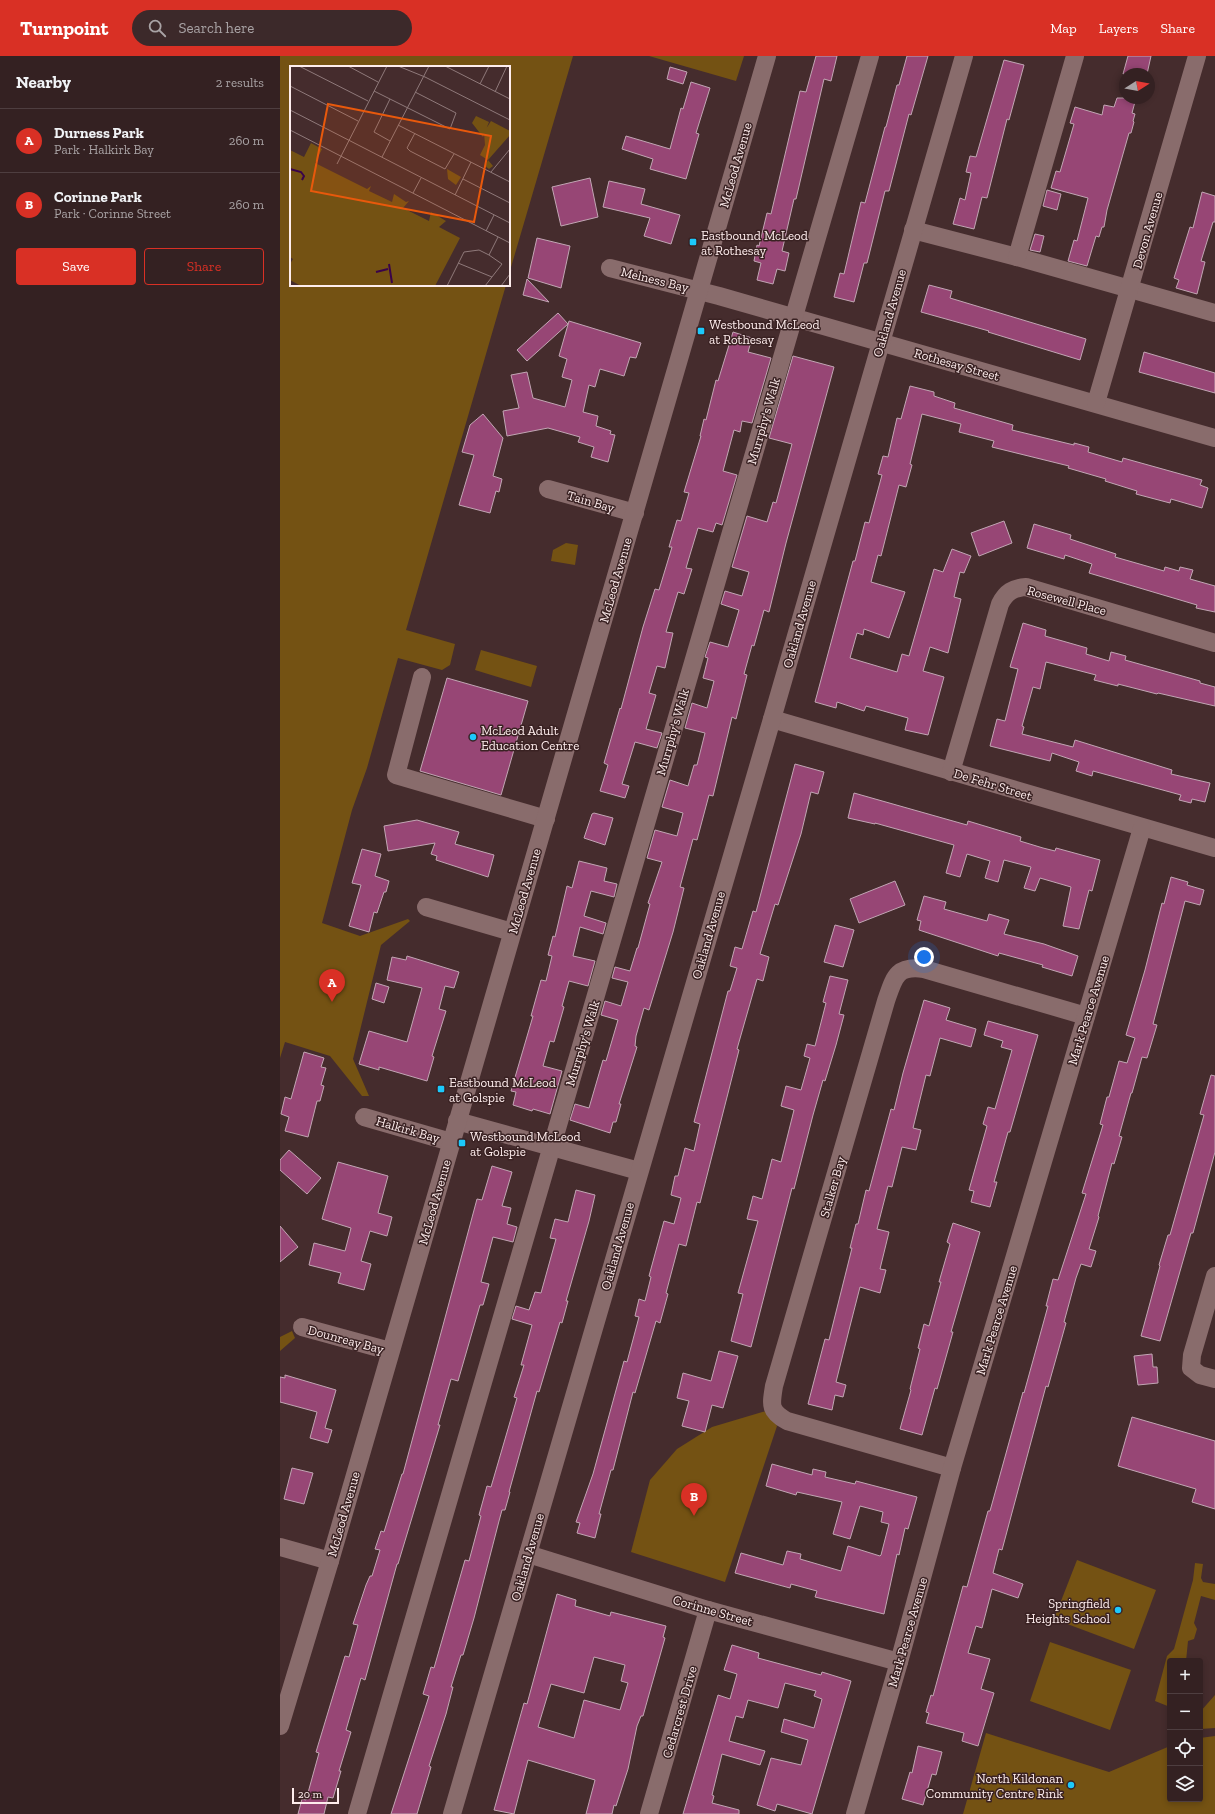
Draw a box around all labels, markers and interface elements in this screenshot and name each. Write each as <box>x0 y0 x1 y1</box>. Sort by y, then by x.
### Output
search box <box>132 10 412 46</box>
text: Turnpoint <box>20 17 108 40</box>
icon: search <box>146 17 168 39</box>
text: Search here <box>178 19 254 37</box>
text: Map <box>1050 20 1077 37</box>
text: Layers <box>1099 20 1138 37</box>
text: Share <box>1160 20 1195 37</box>
inset map <box>290 66 510 286</box>
north arrow <box>1119 68 1155 104</box>
text: Nearby <box>16 72 71 92</box>
text: 2 results <box>216 75 264 90</box>
street label: McLeod Avenue <box>716 121 755 209</box>
text: Durness Park <box>54 124 144 142</box>
text: A <box>25 133 33 148</box>
text: 260 m <box>229 133 264 148</box>
text: Park · Halkirk Bay <box>54 142 154 157</box>
text: Corinne Park <box>54 188 142 206</box>
street label: Devon Avenue <box>1129 190 1166 270</box>
text: B <box>25 197 33 212</box>
text: 260 m <box>229 197 264 212</box>
text: Park · Corinne Street <box>54 206 171 221</box>
place label: Eastbound McLeod at Rothesay <box>701 228 808 258</box>
marker: Eastbound McLeod at Rothesay <box>688 237 698 247</box>
button: Save <box>16 248 136 285</box>
button: Share <box>144 248 264 285</box>
street label: Melness Bay <box>620 264 691 295</box>
street label: Oakland Avenue <box>870 268 909 359</box>
place label: Westbound McLeod at Rothesay <box>709 317 820 347</box>
marker: Westbound McLeod at Rothesay <box>696 326 706 336</box>
street label: Rothesay Street <box>913 345 1001 384</box>
street label: Murrphy's Walk <box>744 376 783 466</box>
street label: Tain Bay <box>565 488 617 515</box>
street label: McLeod Avenue <box>596 536 635 624</box>
street label: Oakland Avenue <box>780 579 819 670</box>
street label: Rosewell Place <box>1026 583 1108 618</box>
street label: Murrphy's Walk <box>653 687 692 777</box>
place label: McLeod Adult Education Centre <box>481 723 579 753</box>
marker: McLeod Adult Education Centre <box>468 732 478 742</box>
street label: De Fehr Street <box>952 765 1034 804</box>
street label: McLeod Avenue <box>505 847 544 935</box>
street label: Oakland Avenue <box>689 890 728 981</box>
your location <box>914 947 934 967</box>
street label: Mark Pearce Avenue <box>1065 954 1112 1067</box>
pin: A <box>319 969 345 1002</box>
street label: Murrphy's Walk <box>562 998 603 1088</box>
place label: Eastbound McLeod at Golspie <box>449 1075 556 1105</box>
marker: Eastbound McLeod at Golspie <box>436 1084 446 1094</box>
street label: Halkirk Bay <box>374 1113 442 1146</box>
place label: Westbound McLeod at Golspie <box>470 1129 581 1159</box>
marker: Westbound McLeod at Golspie <box>457 1138 467 1148</box>
street label: Stalker Bay <box>817 1155 848 1219</box>
street label: McLeod Avenue <box>415 1158 454 1246</box>
street label: Oakland Avenue <box>598 1201 637 1292</box>
street label: Mark Pearce Avenue <box>973 1264 1020 1377</box>
street label: Dounreay Bay <box>306 1322 386 1357</box>
street label: McLeod Avenue <box>324 1470 363 1558</box>
pin: B <box>681 1483 707 1516</box>
street label: Oakland Avenue <box>508 1512 547 1603</box>
street label: Mark Pearce Avenue <box>885 1575 930 1689</box>
street label: Corinne Street <box>671 1592 755 1629</box>
place label: Springfield Heights School <box>1026 1596 1111 1626</box>
marker: Springfield Heights School <box>1113 1605 1123 1615</box>
map controls <box>1167 1658 1203 1802</box>
button: + <box>1167 1658 1203 1694</box>
street label: Cedarcrest Drive <box>659 1664 700 1760</box>
button: − <box>1167 1694 1203 1730</box>
button: locate <box>1167 1730 1203 1766</box>
button: layers <box>1167 1766 1203 1802</box>
place label: North Kildonan Community Centre Rink <box>926 1771 1064 1801</box>
marker: North Kildonan Community Centre Rink <box>1066 1780 1076 1790</box>
scale bar <box>292 1786 339 1805</box>
text: 20 m <box>298 1788 322 1801</box>

